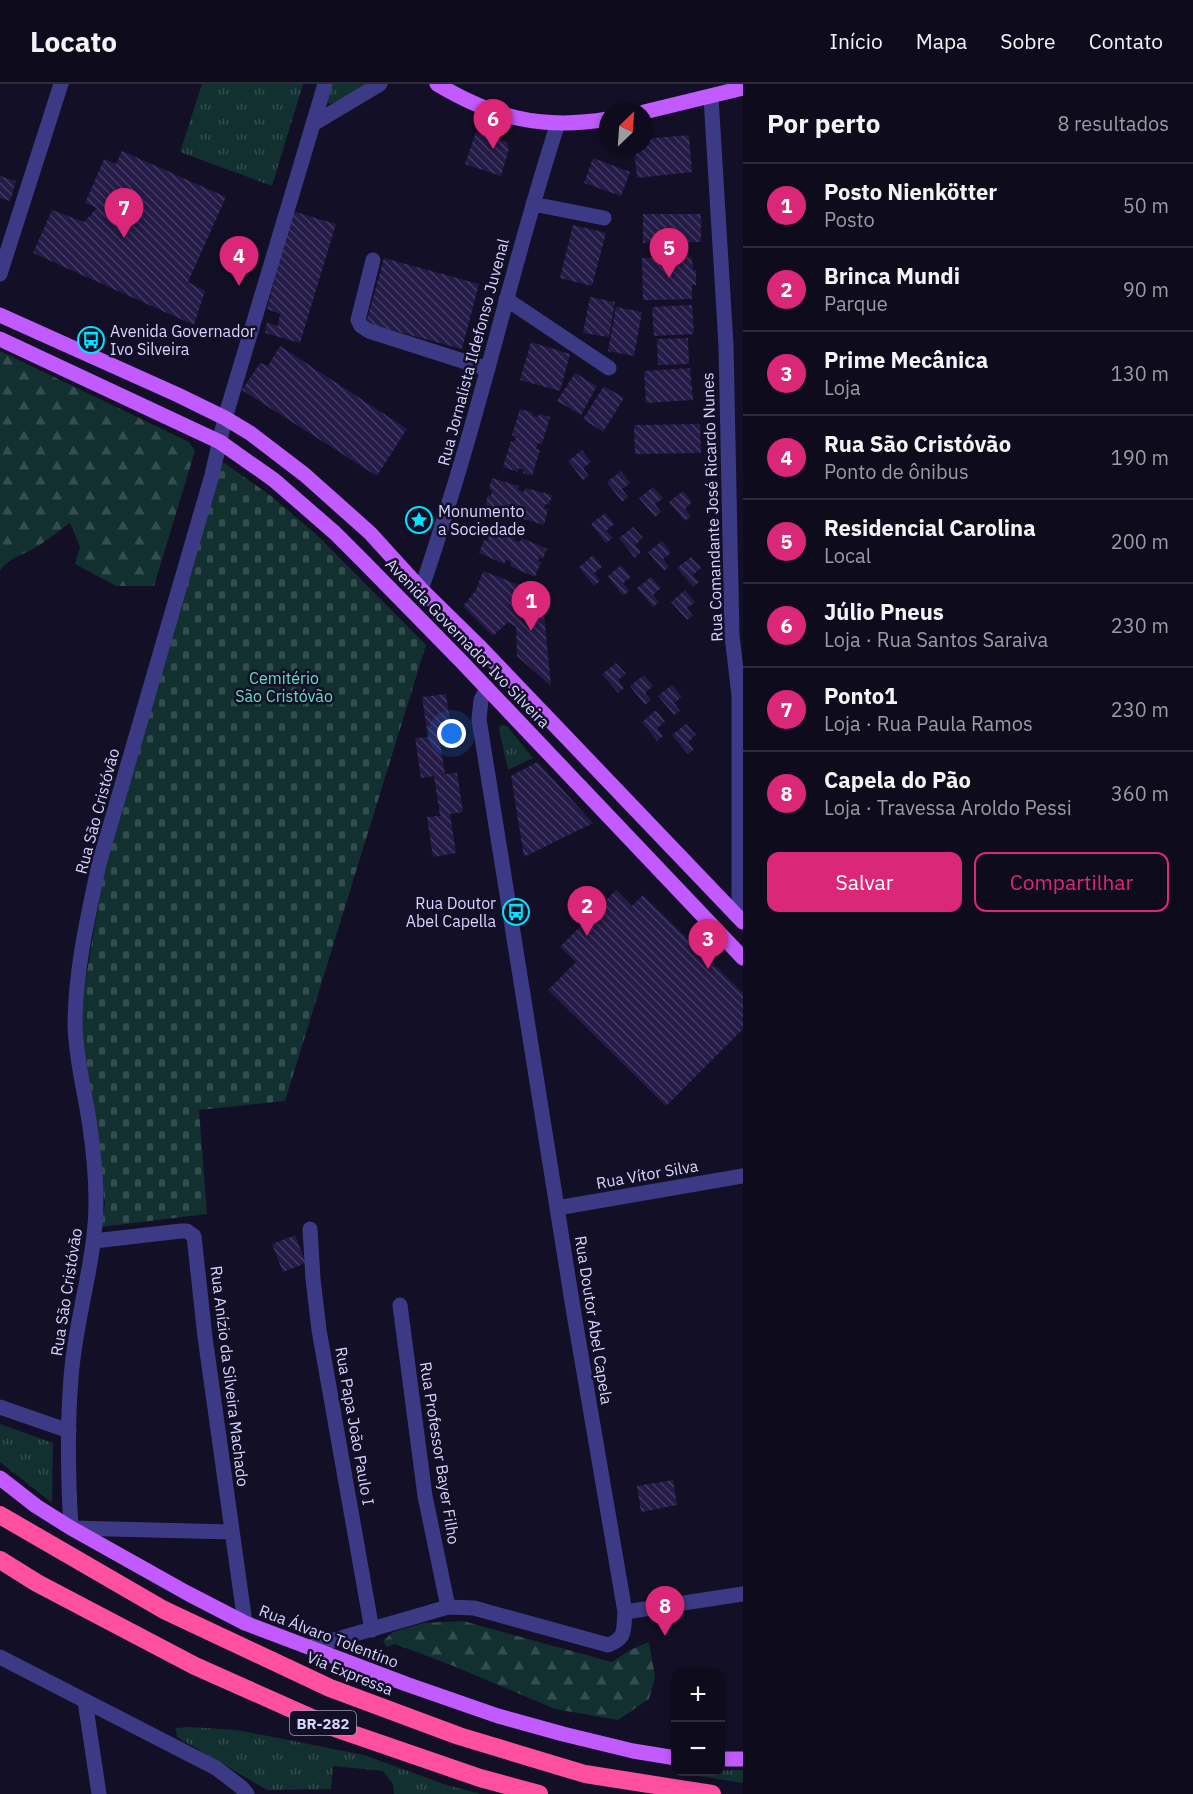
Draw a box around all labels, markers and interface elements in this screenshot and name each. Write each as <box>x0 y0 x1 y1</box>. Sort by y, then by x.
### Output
text: Locato <box>30 23 117 60</box>
text: Início <box>830 27 883 55</box>
text: Mapa <box>916 27 967 55</box>
text: Sobre <box>1000 27 1056 55</box>
text: Contato <box>1089 27 1163 55</box>
pin: 6 <box>474 100 512 149</box>
north arrow <box>599 102 653 156</box>
text: Por perto <box>767 106 880 140</box>
text: 8 resultados <box>1057 110 1169 137</box>
text: Posto Nienkötter <box>824 177 997 206</box>
pin: 7 <box>104 188 144 238</box>
text: 1 <box>781 192 793 219</box>
text: 50 m <box>1123 192 1169 219</box>
text: Posto <box>824 206 875 233</box>
pin: 5 <box>650 228 688 278</box>
pin: 4 <box>220 236 258 286</box>
street label: Rua Jornalista Ildefonso Juvenal <box>433 236 513 468</box>
text: Brinca Mundi <box>824 261 960 290</box>
text: 2 <box>781 276 793 303</box>
text: 90 m <box>1123 276 1169 303</box>
text: Parque <box>824 290 888 317</box>
place label: Avenida Governador Ivo Silveira <box>110 321 255 359</box>
bus stop icon: Avenida Governador Ivo Silveira <box>76 325 106 355</box>
text: Prime Mecânica <box>824 345 988 374</box>
text: 3 <box>781 360 793 387</box>
text: 130 m <box>1111 360 1169 387</box>
street label: Rua Comandante José Ricardo Nunes <box>697 372 727 642</box>
text: Loja <box>824 374 861 401</box>
text: Rua São Cristóvão <box>824 429 1011 458</box>
text: 4 <box>781 444 793 471</box>
text: 190 m <box>1111 444 1169 471</box>
text: Ponto de ônibus <box>824 458 969 485</box>
place label: Monumento a Sociedade <box>438 501 526 539</box>
place icon: Monumento a Sociedade <box>404 505 434 535</box>
text: Residencial Carolina <box>824 513 1036 542</box>
text: 5 <box>781 528 793 555</box>
text: 200 m <box>1111 528 1169 555</box>
text: Local <box>824 542 871 569</box>
street label: Avenida Governador Ivo Silveira <box>382 554 555 732</box>
pin: 1 <box>512 582 550 631</box>
text: Júlio Pneus <box>824 597 944 626</box>
text: 6 <box>781 612 793 639</box>
text: 230 m <box>1111 612 1169 639</box>
text: Loja · Rua Santos Saraiva <box>824 626 1048 653</box>
park label: Cemitério São Cristóvão <box>235 668 333 706</box>
text: Ponto1 <box>824 681 897 710</box>
text: 7 <box>781 696 793 723</box>
text: 230 m <box>1111 696 1169 723</box>
text: Loja · Rua Paula Ramos <box>824 710 1033 737</box>
your location <box>437 719 466 748</box>
street label: Rua São Cristóvão <box>71 746 123 876</box>
text: Capela do Pão <box>824 765 971 794</box>
text: 8 <box>781 780 793 807</box>
text: 360 m <box>1111 780 1169 807</box>
text: Loja · Travessa Aroldo Pessi <box>824 794 1072 821</box>
button: Salvar <box>767 852 962 912</box>
button: Compartilhar <box>974 852 1169 912</box>
pin: 2 <box>568 886 606 936</box>
place label: Rua Doutor Abel Capella <box>406 893 496 931</box>
bus stop icon: Rua Doutor Abel Capella <box>501 897 531 927</box>
pin: 3 <box>688 920 728 969</box>
street label: Rua Vítor Silva <box>594 1155 700 1193</box>
street label: Rua São Cristóvão <box>46 1227 86 1357</box>
street label: Rua Doutor Abel Capela <box>571 1234 617 1406</box>
street label: Rua Anízio da Silveira Machado <box>207 1264 253 1488</box>
street label: Rua Papa João Paulo I <box>331 1345 379 1507</box>
street label: Rua Professor Bayer Filho <box>416 1360 464 1546</box>
pin: 8 <box>646 1586 684 1636</box>
street label: Rua Álvaro Tolentino <box>256 1599 402 1672</box>
street label: Via Expressa <box>304 1647 397 1700</box>
map controls <box>671 1668 725 1776</box>
button: + <box>671 1668 725 1722</box>
road number: BR-282 <box>290 1711 356 1735</box>
button: − <box>671 1722 725 1776</box>

